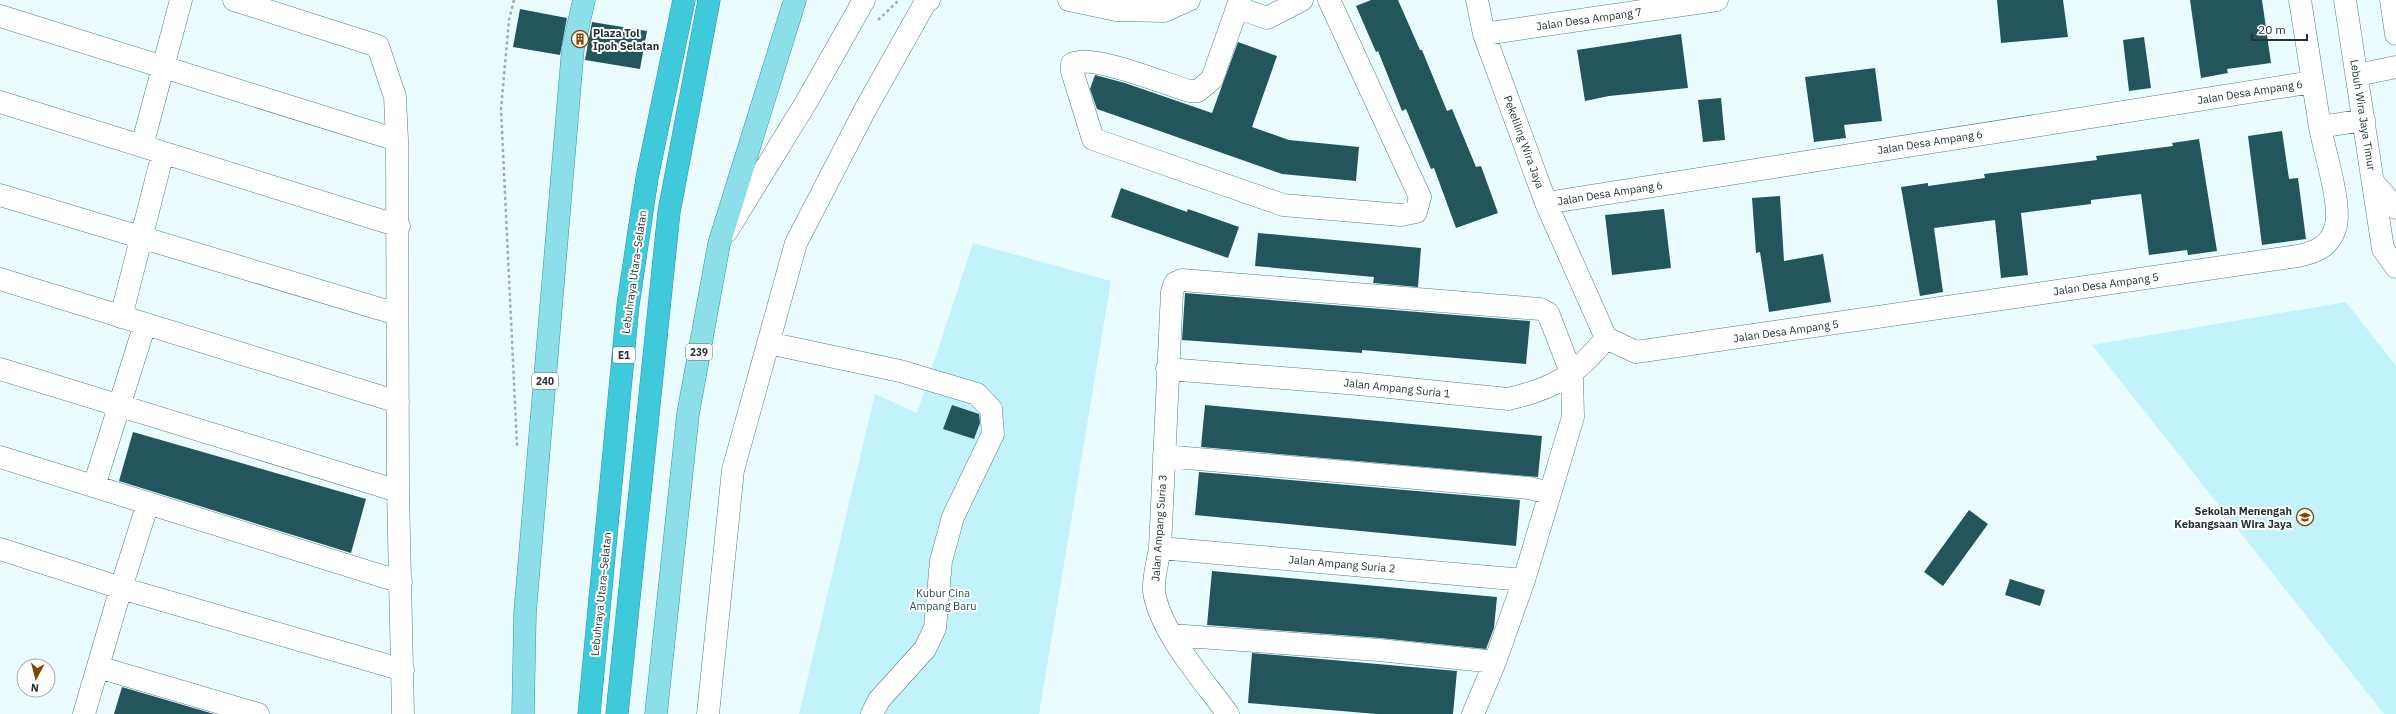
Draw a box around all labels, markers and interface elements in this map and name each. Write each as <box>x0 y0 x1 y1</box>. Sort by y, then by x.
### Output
street label: Jalan Desa Ampang 7 <box>1535 5 1643 33</box>
scale bar <box>2252 16 2307 42</box>
text: 20 m <box>2258 22 2286 37</box>
place label: Plaza Tol Ipoh Selatan <box>593 26 659 53</box>
building icon: Plaza Tol Ipoh Selatan <box>570 29 590 49</box>
street label: Lebuh Wira Jaya Timur <box>2347 59 2379 171</box>
street label: Jalan Desa Ampang 6 <box>2196 77 2304 107</box>
street label: Pekeliling Wira Jaya <box>1501 94 1547 191</box>
street label: Jalan Desa Ampang 6 <box>1876 127 1984 157</box>
street label: Jalan Desa Ampang 6 <box>1556 178 1664 208</box>
street label: Lebuhraya Utara–Selatan <box>618 209 650 335</box>
street label: Jalan Desa Ampang 5 <box>2052 270 2160 298</box>
street label: Jalan Desa Ampang 5 <box>1732 317 1840 345</box>
road number: 239 <box>686 344 712 360</box>
road number: E1 <box>613 347 635 363</box>
road number: 240 <box>532 373 558 389</box>
street label: Jalan Ampang Suria 1 <box>1343 375 1451 401</box>
street label: Jalan Ampang Suria 3 <box>1148 474 1170 582</box>
place label: Sekolah Menengah Kebangsaan Wira Jaya <box>2174 504 2292 531</box>
school or university icon: Sekolah Menengah Kebangsaan Wira Jaya <box>2295 507 2315 527</box>
street label: Lebuhraya Utara–Selatan <box>588 531 614 657</box>
street label: Jalan Ampang Suria 2 <box>1288 552 1396 576</box>
park label: Kubur Cina Ampang Baru <box>910 586 976 613</box>
north arrow <box>16 658 56 698</box>
text: N <box>30 680 40 695</box>

